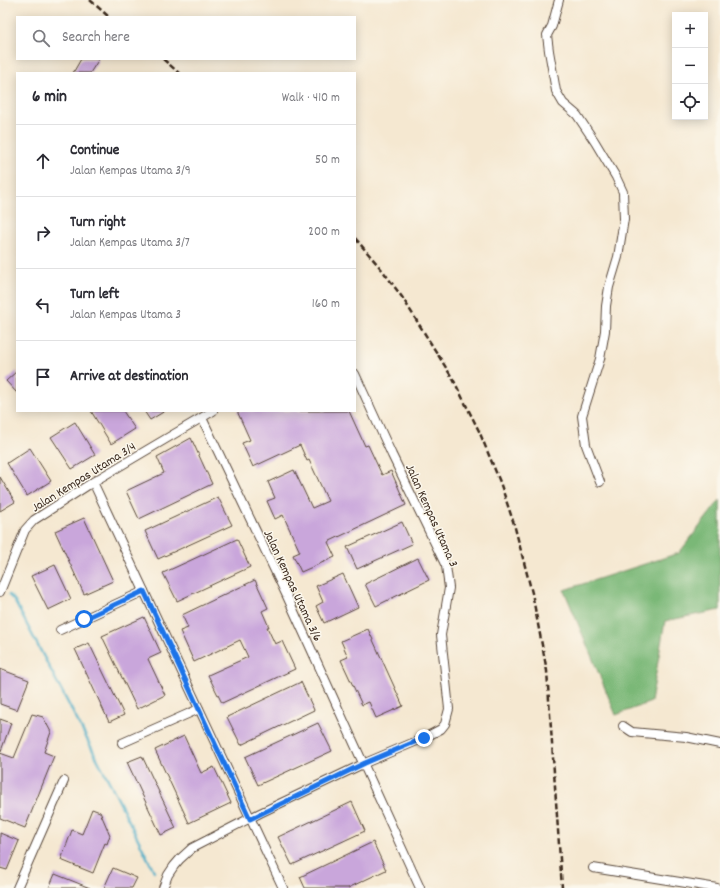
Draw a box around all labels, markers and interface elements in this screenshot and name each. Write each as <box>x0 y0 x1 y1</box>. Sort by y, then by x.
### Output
map controls <box>672 12 708 120</box>
button: + <box>672 12 708 48</box>
search box <box>16 16 356 60</box>
icon: search <box>30 27 52 49</box>
text: Search here <box>62 27 130 49</box>
button: − <box>672 48 708 84</box>
button: locate <box>672 84 708 120</box>
text: 6 min <box>32 86 67 110</box>
text: Walk · 410 m <box>282 89 340 108</box>
text: Continue <box>70 140 119 162</box>
icon: ahead <box>32 150 54 172</box>
text: 50 m <box>315 151 340 170</box>
text: Jalan Kempas Utama 3/9 <box>70 162 191 181</box>
text: Turn right <box>70 212 126 234</box>
icon: right <box>32 222 54 244</box>
text: 200 m <box>308 223 340 242</box>
text: Jalan Kempas Utama 3/7 <box>70 234 190 253</box>
text: Turn left <box>70 284 119 306</box>
icon: left <box>32 294 54 316</box>
text: 160 m <box>312 295 340 314</box>
text: Jalan Kempas Utama 3 <box>70 306 181 325</box>
icon: arrive <box>32 366 54 388</box>
text: Arrive at destination <box>70 366 188 388</box>
street label: Jalan Kempas Utama 3/4 <box>28 438 140 518</box>
street label: Jalan Kempas Utama 3 <box>399 461 462 571</box>
street label: Jalan Kempas Utama 3/6 <box>258 527 326 645</box>
route start <box>75 610 93 628</box>
route end <box>415 729 433 747</box>

